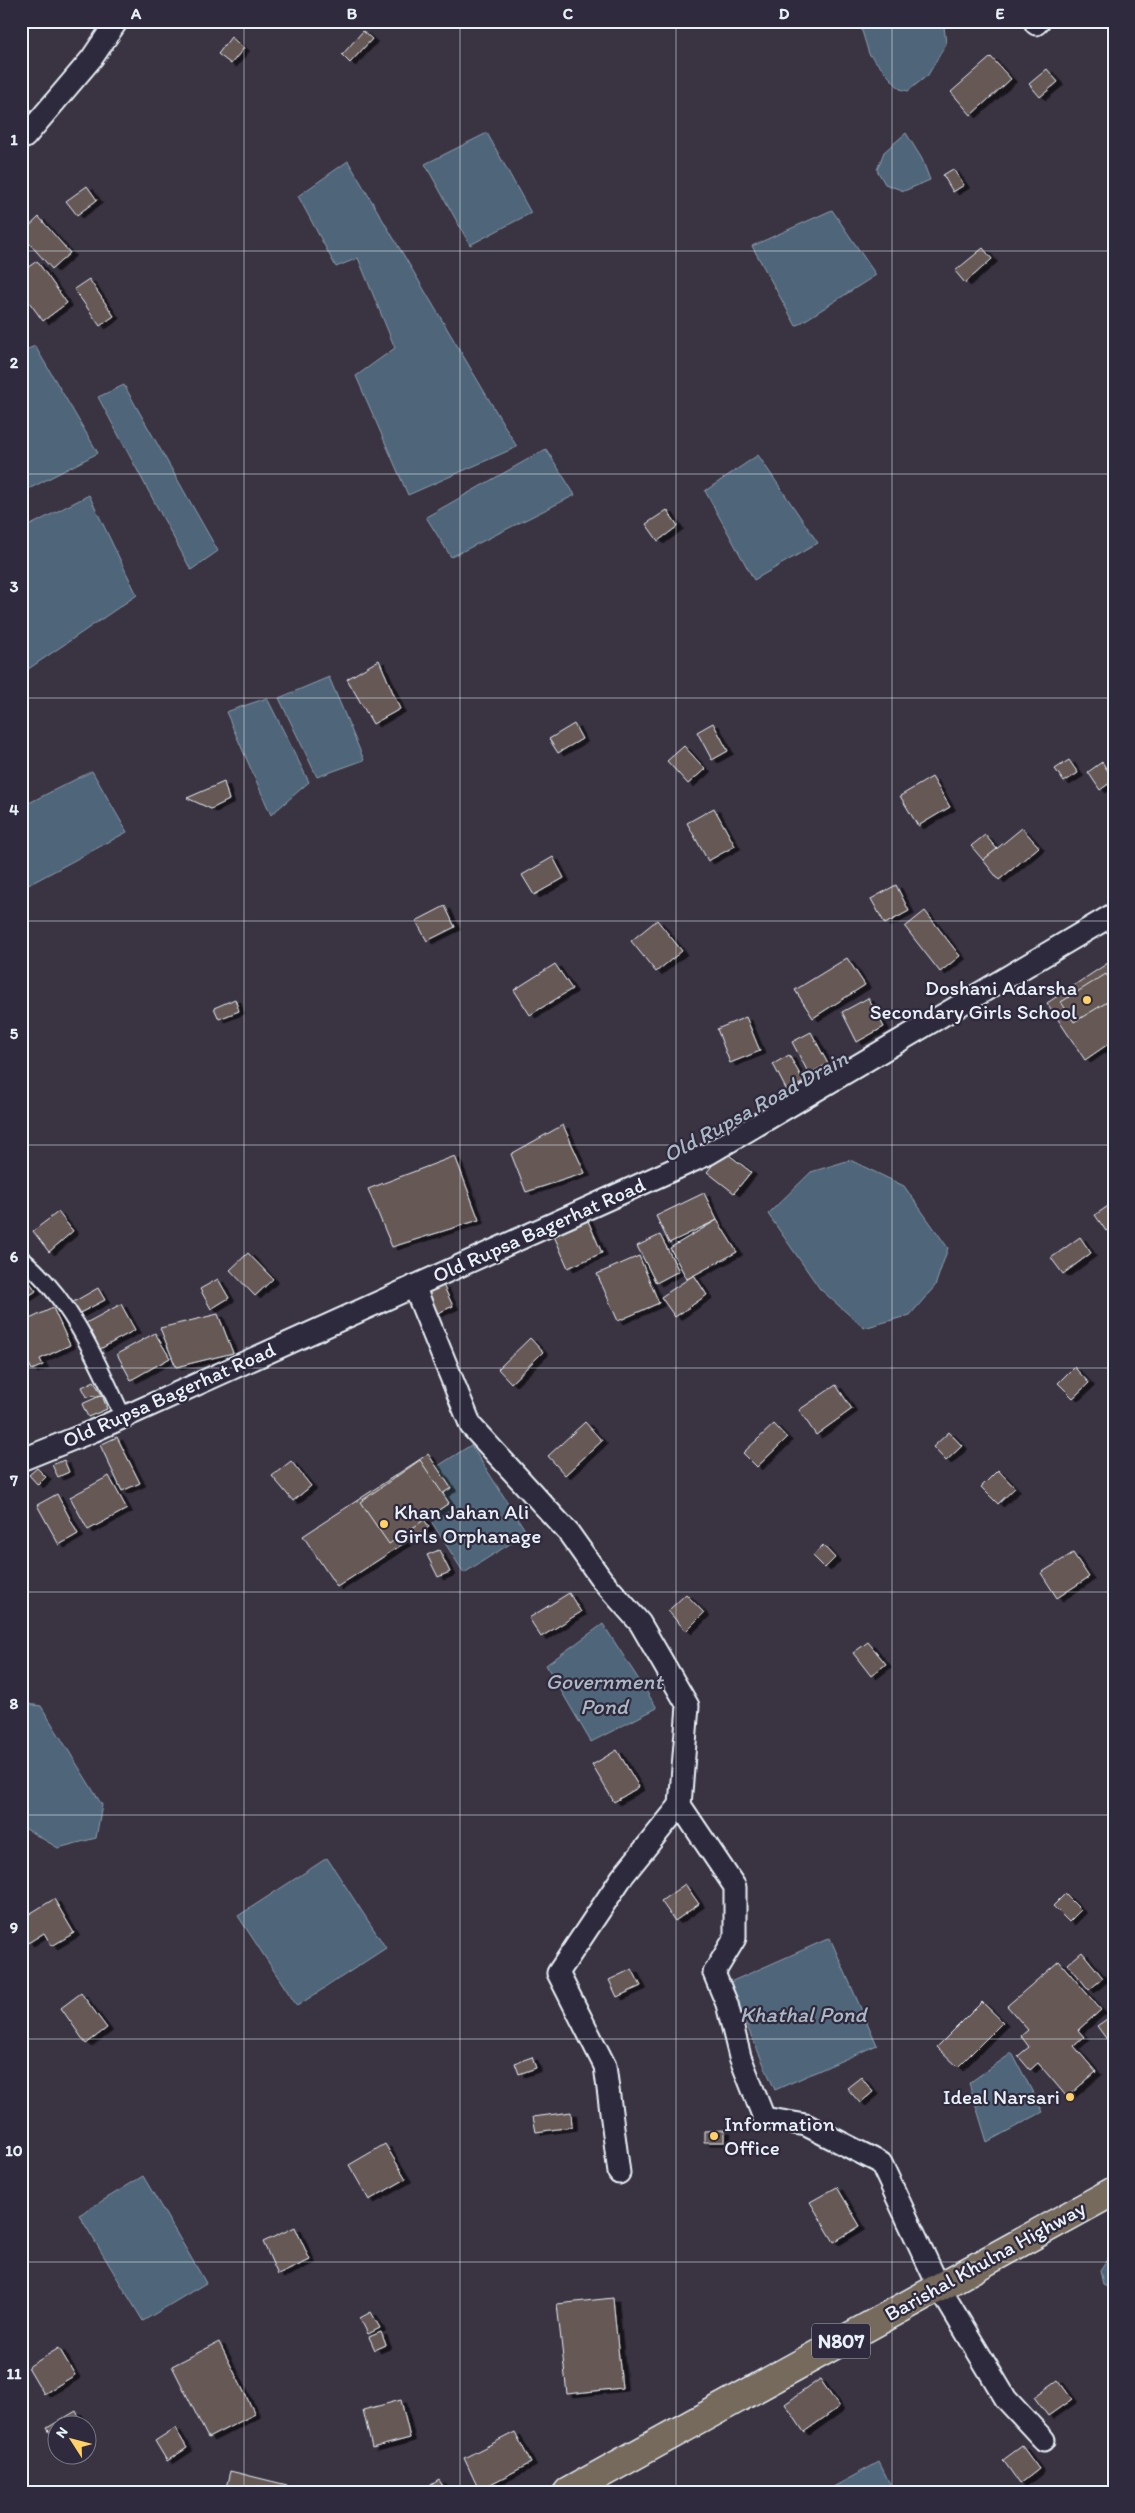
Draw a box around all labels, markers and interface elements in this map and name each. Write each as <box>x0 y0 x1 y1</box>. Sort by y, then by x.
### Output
text: A <box>130 4 142 23</box>
text: B <box>347 4 358 23</box>
text: C <box>563 4 574 23</box>
text: D <box>779 4 790 23</box>
text: E <box>996 4 1005 23</box>
text: 1 <box>10 130 18 149</box>
text: 2 <box>10 353 19 372</box>
text: 3 <box>10 577 19 596</box>
text: 4 <box>9 800 19 819</box>
place label: Doshani Adarsha Secondary Girls School <box>870 975 1077 1024</box>
marker: Doshani Adarsha Secondary Girls School <box>1081 994 1093 1006</box>
text: 5 <box>10 1024 19 1043</box>
water label: Old Rupsa Road Drain <box>658 1044 853 1168</box>
street label: Old Rupsa Bagerhat Road <box>429 1171 649 1288</box>
text: 6 <box>10 1247 19 1266</box>
street label: Old Rupsa Bagerhat Road <box>59 1336 279 1453</box>
text: 7 <box>9 1471 18 1490</box>
place label: Khan Jahan Ali Girls Orphanage <box>394 1499 541 1548</box>
marker: Khan Jahan Ali Girls Orphanage <box>378 1518 390 1530</box>
water label: Government Pond <box>546 1668 664 1720</box>
text: 8 <box>10 1694 19 1713</box>
text: 9 <box>10 1918 18 1937</box>
water label: Khathal Pond <box>740 2001 868 2028</box>
place label: Ideal Narsari <box>943 2084 1060 2109</box>
marker: Ideal Narsari <box>1064 2091 1076 2103</box>
place label: Information Office <box>724 2111 835 2160</box>
marker: Information Office <box>708 2130 720 2142</box>
text: 10 <box>5 2141 23 2160</box>
street label: Barishal Khulna Highway <box>880 2195 1090 2326</box>
road number: N807 <box>812 2324 870 2358</box>
text: 11 <box>7 2364 22 2383</box>
north arrow <box>48 2416 98 2466</box>
text: N <box>52 2424 72 2441</box>

